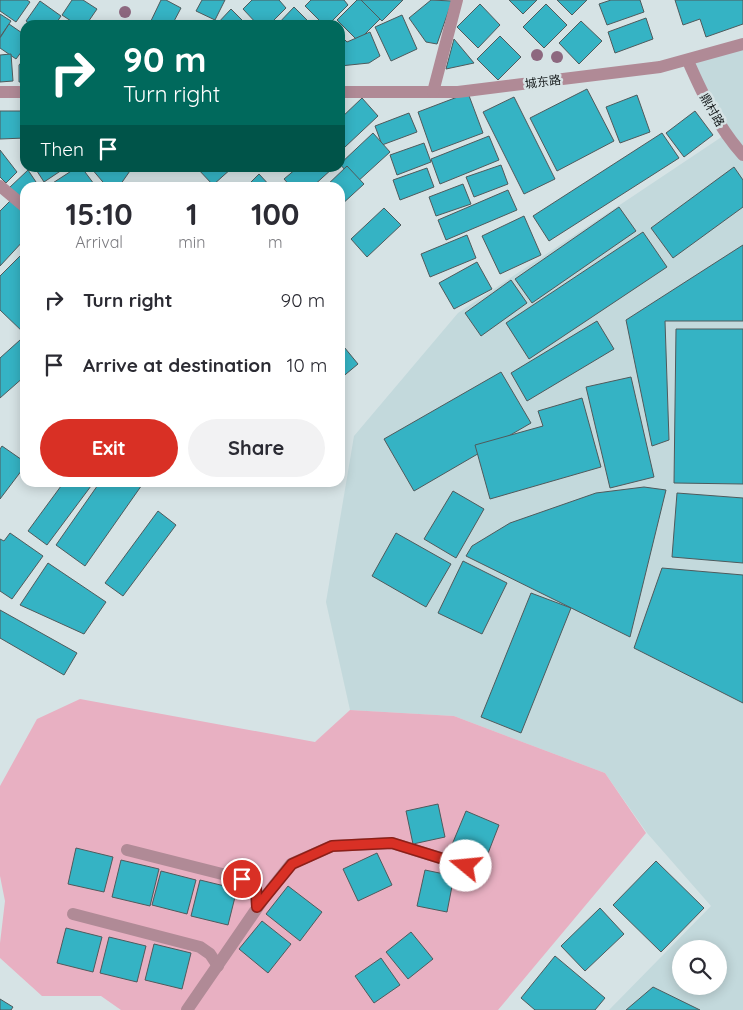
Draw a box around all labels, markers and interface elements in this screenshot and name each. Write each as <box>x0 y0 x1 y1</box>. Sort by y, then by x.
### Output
text: 90 m <box>123 37 206 81</box>
icon: right <box>40 40 105 105</box>
street label: 城东路 <box>524 72 562 91</box>
text: Turn right <box>123 80 220 108</box>
street label: 鼎村路 <box>697 90 728 129</box>
icon: arrive <box>94 135 122 163</box>
text: Then <box>40 137 84 161</box>
text: 15:10 <box>65 195 133 233</box>
text: 1 <box>186 195 198 233</box>
text: 100 <box>251 195 299 233</box>
text: Arrival <box>75 232 123 252</box>
text: min <box>178 232 205 252</box>
text: m <box>268 232 283 252</box>
icon: right <box>40 286 68 314</box>
text: Turn right <box>83 288 172 312</box>
text: 90 m <box>281 288 325 312</box>
icon: arrive <box>40 351 68 379</box>
text: Arrive at destination <box>83 353 272 377</box>
text: 10 m <box>287 353 327 377</box>
button: Exit <box>40 419 178 477</box>
button: Share <box>188 419 325 477</box>
position arrow <box>439 839 491 891</box>
pin <box>221 858 263 900</box>
icon: arrive <box>228 865 256 893</box>
map controls <box>672 940 727 995</box>
button: search <box>672 940 727 995</box>

